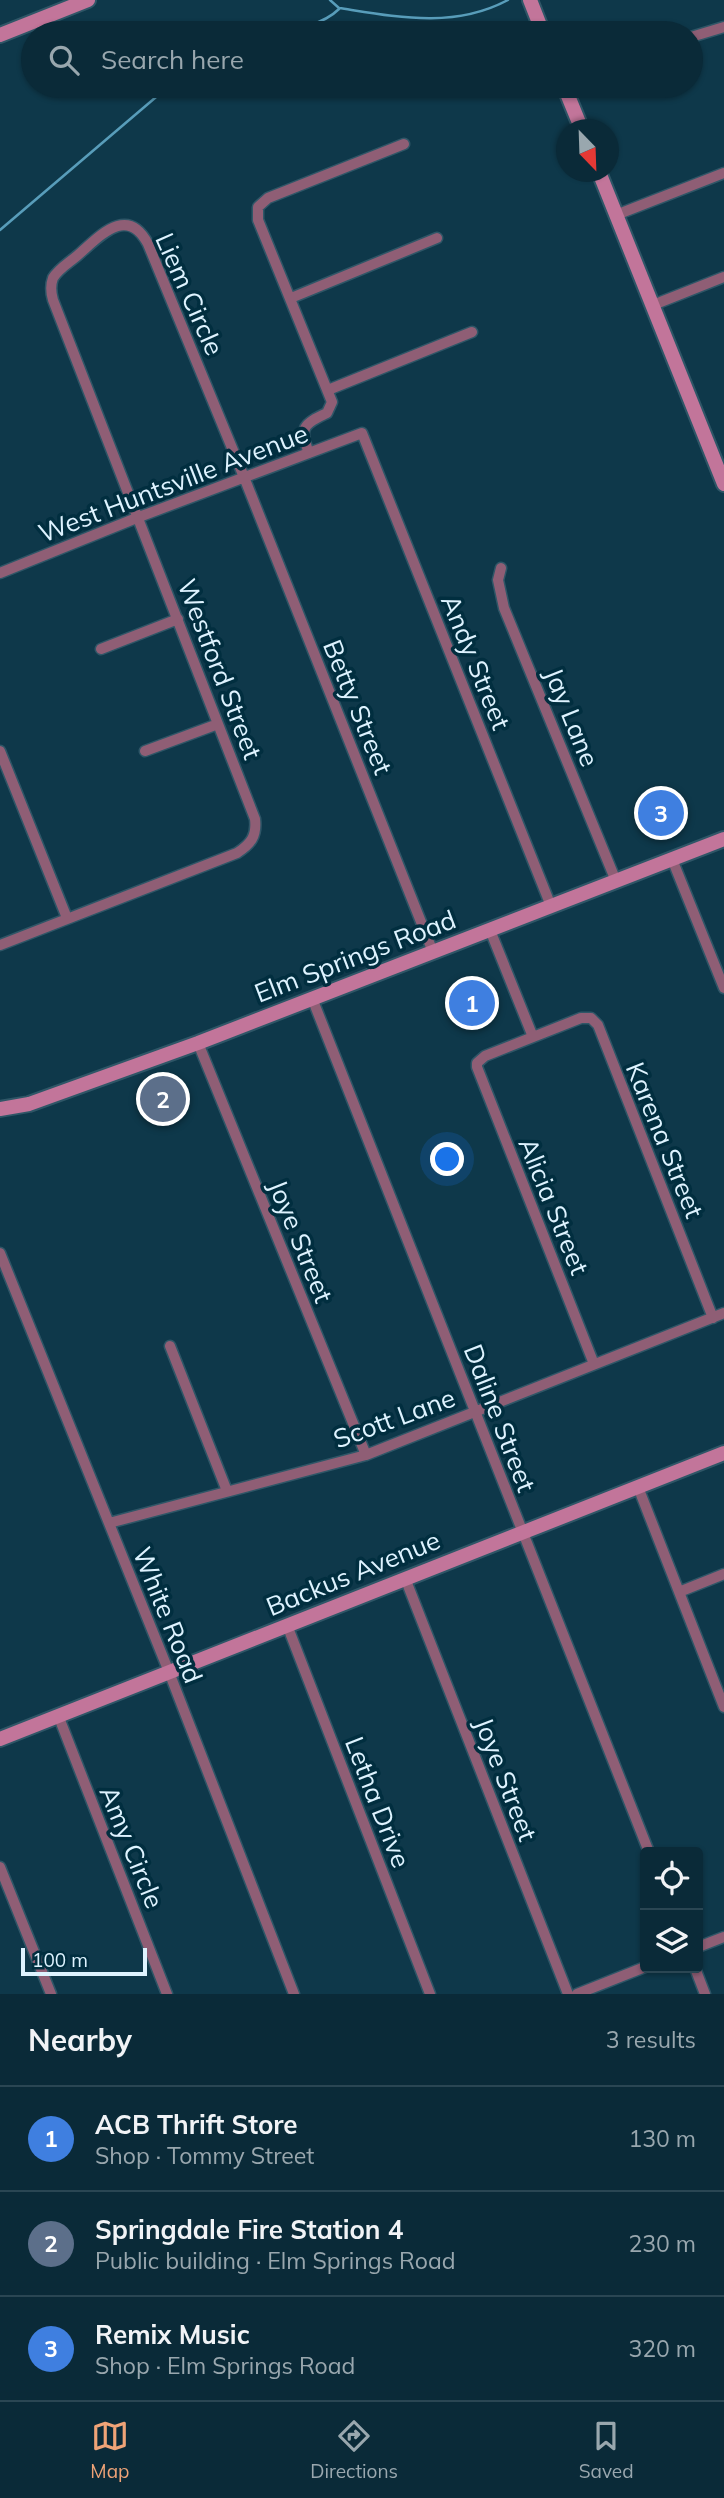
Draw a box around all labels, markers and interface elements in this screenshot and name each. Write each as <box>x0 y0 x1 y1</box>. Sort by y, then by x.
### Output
search box <box>21 21 703 98</box>
icon: search <box>45 41 83 79</box>
text: Search here <box>101 43 244 76</box>
north arrow <box>556 119 619 182</box>
street label: Liem Circle <box>148 228 232 360</box>
street label: West Huntsville Avenue <box>34 416 312 550</box>
street label: Westford Street <box>171 574 269 764</box>
street label: Andy Street <box>434 590 518 734</box>
street label: Betty Street <box>316 635 400 779</box>
street label: Jay Lane <box>537 663 607 771</box>
pin: 3 <box>638 787 684 839</box>
street label: Elm Springs Road <box>250 902 460 1010</box>
pin: 1 <box>449 977 495 1029</box>
street label: Karena Street <box>619 1057 711 1223</box>
pin: 2 <box>140 1073 186 1125</box>
street label: Alicia Street <box>512 1133 596 1279</box>
your location <box>430 1142 464 1176</box>
street label: Joye Street <box>261 1175 341 1307</box>
street label: Daline Street <box>457 1340 543 1496</box>
street label: Scott Lane <box>329 1381 459 1455</box>
street label: Backus Avenue <box>261 1523 445 1623</box>
street label: White Road <box>126 1542 210 1688</box>
street label: Joye Street <box>467 1713 545 1845</box>
street label: Letha Drive <box>338 1732 418 1872</box>
street label: Amy Circle <box>93 1781 171 1913</box>
map controls <box>640 1847 703 1973</box>
button: locate <box>640 1847 703 1910</box>
button: layers <box>640 1910 703 1973</box>
scale bar <box>21 1945 147 1977</box>
text: 100 m <box>32 1948 88 1972</box>
text: Nearby <box>28 2021 132 2059</box>
text: 3 results <box>606 2025 696 2054</box>
text: ACB Thrift Store <box>95 2108 298 2141</box>
text: 1 <box>44 2124 58 2153</box>
text: 130 m <box>628 2124 696 2153</box>
text: Shop · Tommy Street <box>95 2141 314 2170</box>
text: Springdale Fire Station 4 <box>95 2213 403 2246</box>
text: 2 <box>44 2229 58 2258</box>
text: 230 m <box>628 2229 696 2258</box>
text: Public building · Elm Springs Road <box>95 2246 455 2275</box>
text: Remix Music <box>95 2318 250 2351</box>
text: 3 <box>44 2334 58 2363</box>
text: 320 m <box>628 2334 696 2363</box>
text: Shop · Elm Springs Road <box>95 2351 355 2380</box>
tab: Map <box>90 2417 129 2483</box>
tab: Directions <box>310 2417 398 2483</box>
tab: Saved <box>579 2417 634 2483</box>

